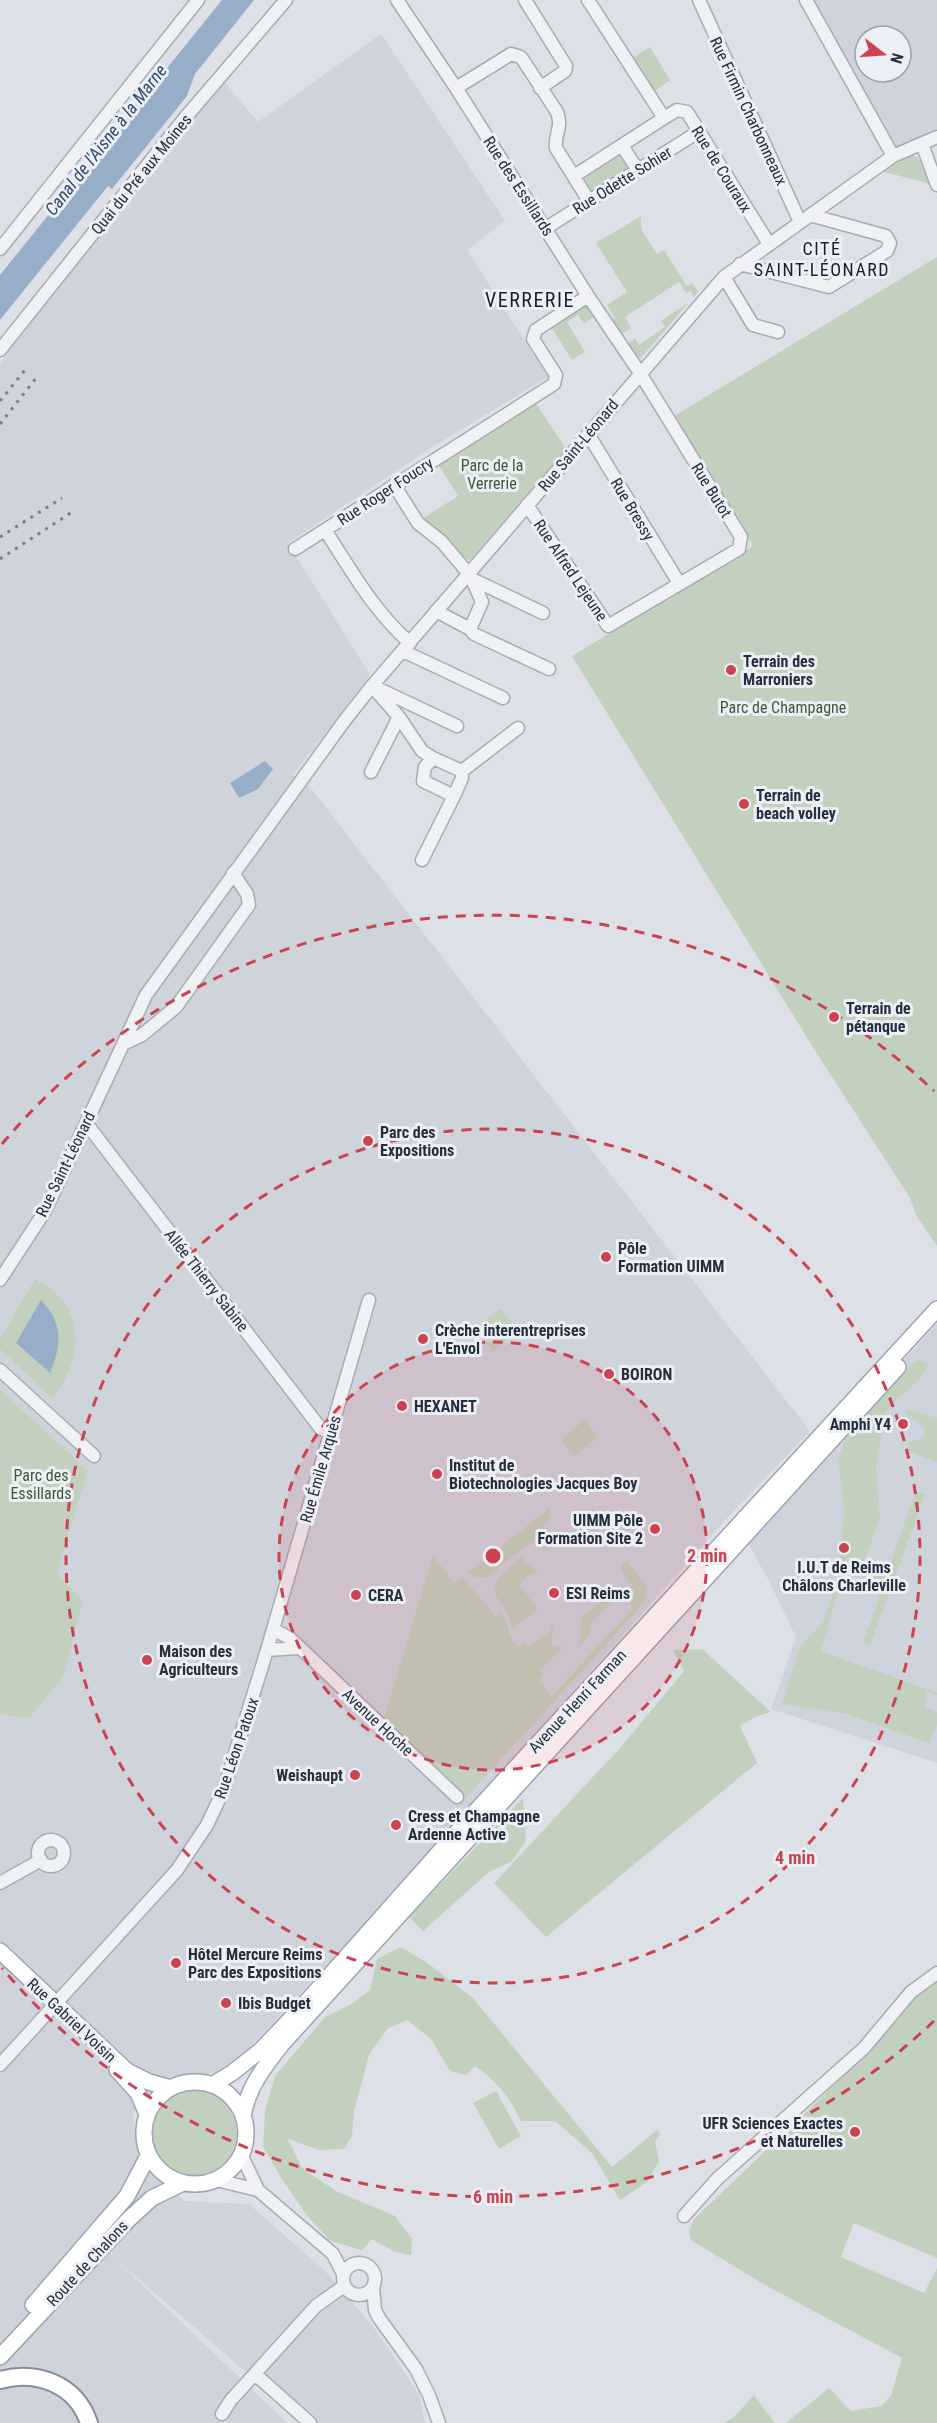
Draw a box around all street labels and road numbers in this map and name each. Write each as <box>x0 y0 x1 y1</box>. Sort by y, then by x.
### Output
street label: Rue Firmin Charbonneaux <box>706 34 791 188</box>
street label: Quai du Pré aux Moines <box>87 110 196 238</box>
street label: Rue de Couraux <box>687 123 756 216</box>
street label: Rue des Essillards <box>479 133 558 240</box>
street label: Rue Odette Sohier <box>569 142 675 218</box>
street label: Rue Saint-Léonard <box>534 395 623 495</box>
street label: Rue Roger Foucry <box>334 453 437 529</box>
street label: Rue Butot <box>687 459 736 521</box>
street label: Rue Bressy <box>606 475 659 544</box>
street label: Rue Alfred Lejeune <box>530 516 612 625</box>
street label: Rue Saint-Léonard <box>32 1109 99 1220</box>
street label: Allée Thierry Sabine <box>161 1225 253 1335</box>
street label: Rue Émile Arquès <box>296 1413 345 1525</box>
street label: Avenue Henri Farman <box>525 1646 630 1757</box>
street label: Avenue Hoche <box>338 1685 417 1760</box>
street label: Rue Léon Patoux <box>210 1695 263 1801</box>
street label: Rue Gabriel Voisin <box>23 1974 120 2066</box>
street label: Route de Chalons <box>43 2216 132 2310</box>

